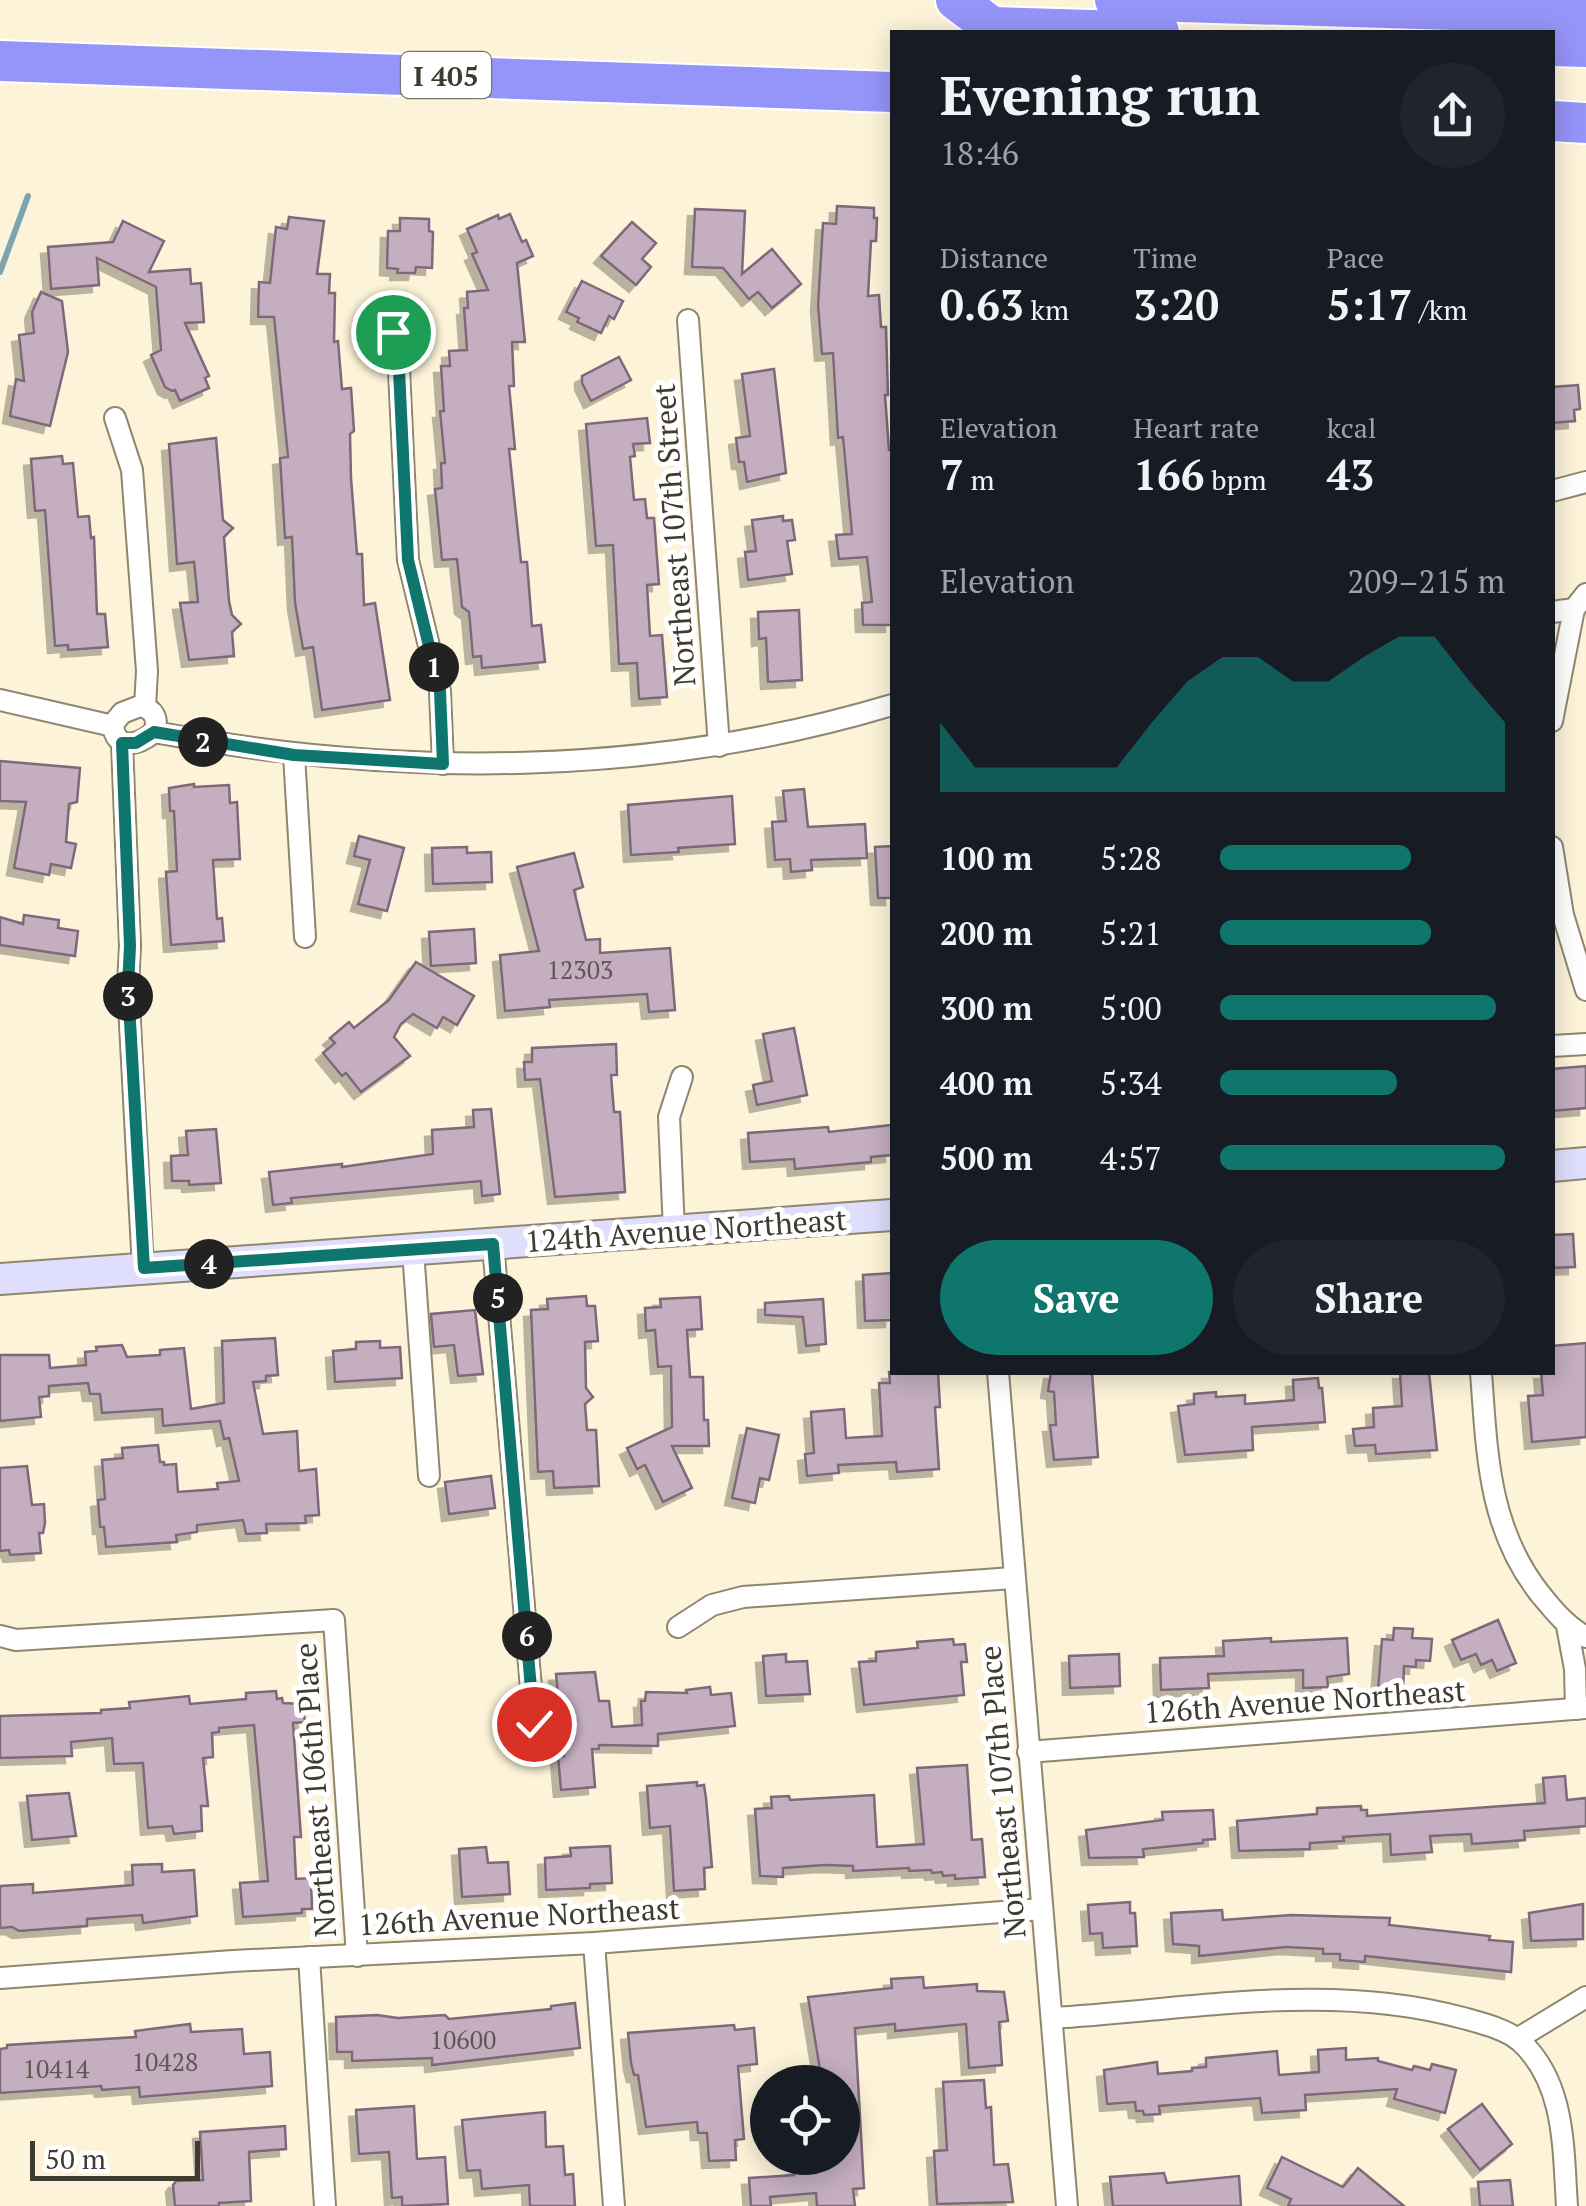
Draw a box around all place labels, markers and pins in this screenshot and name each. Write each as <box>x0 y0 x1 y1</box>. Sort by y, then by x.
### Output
pin <box>351 290 436 375</box>
pin: 1 <box>409 642 459 692</box>
pin: 2 <box>178 717 228 767</box>
pin: 3 <box>103 971 153 1021</box>
pin: 4 <box>184 1239 234 1289</box>
pin: 5 <box>473 1273 523 1323</box>
pin: 6 <box>502 1611 552 1661</box>
pin <box>492 1682 577 1767</box>

